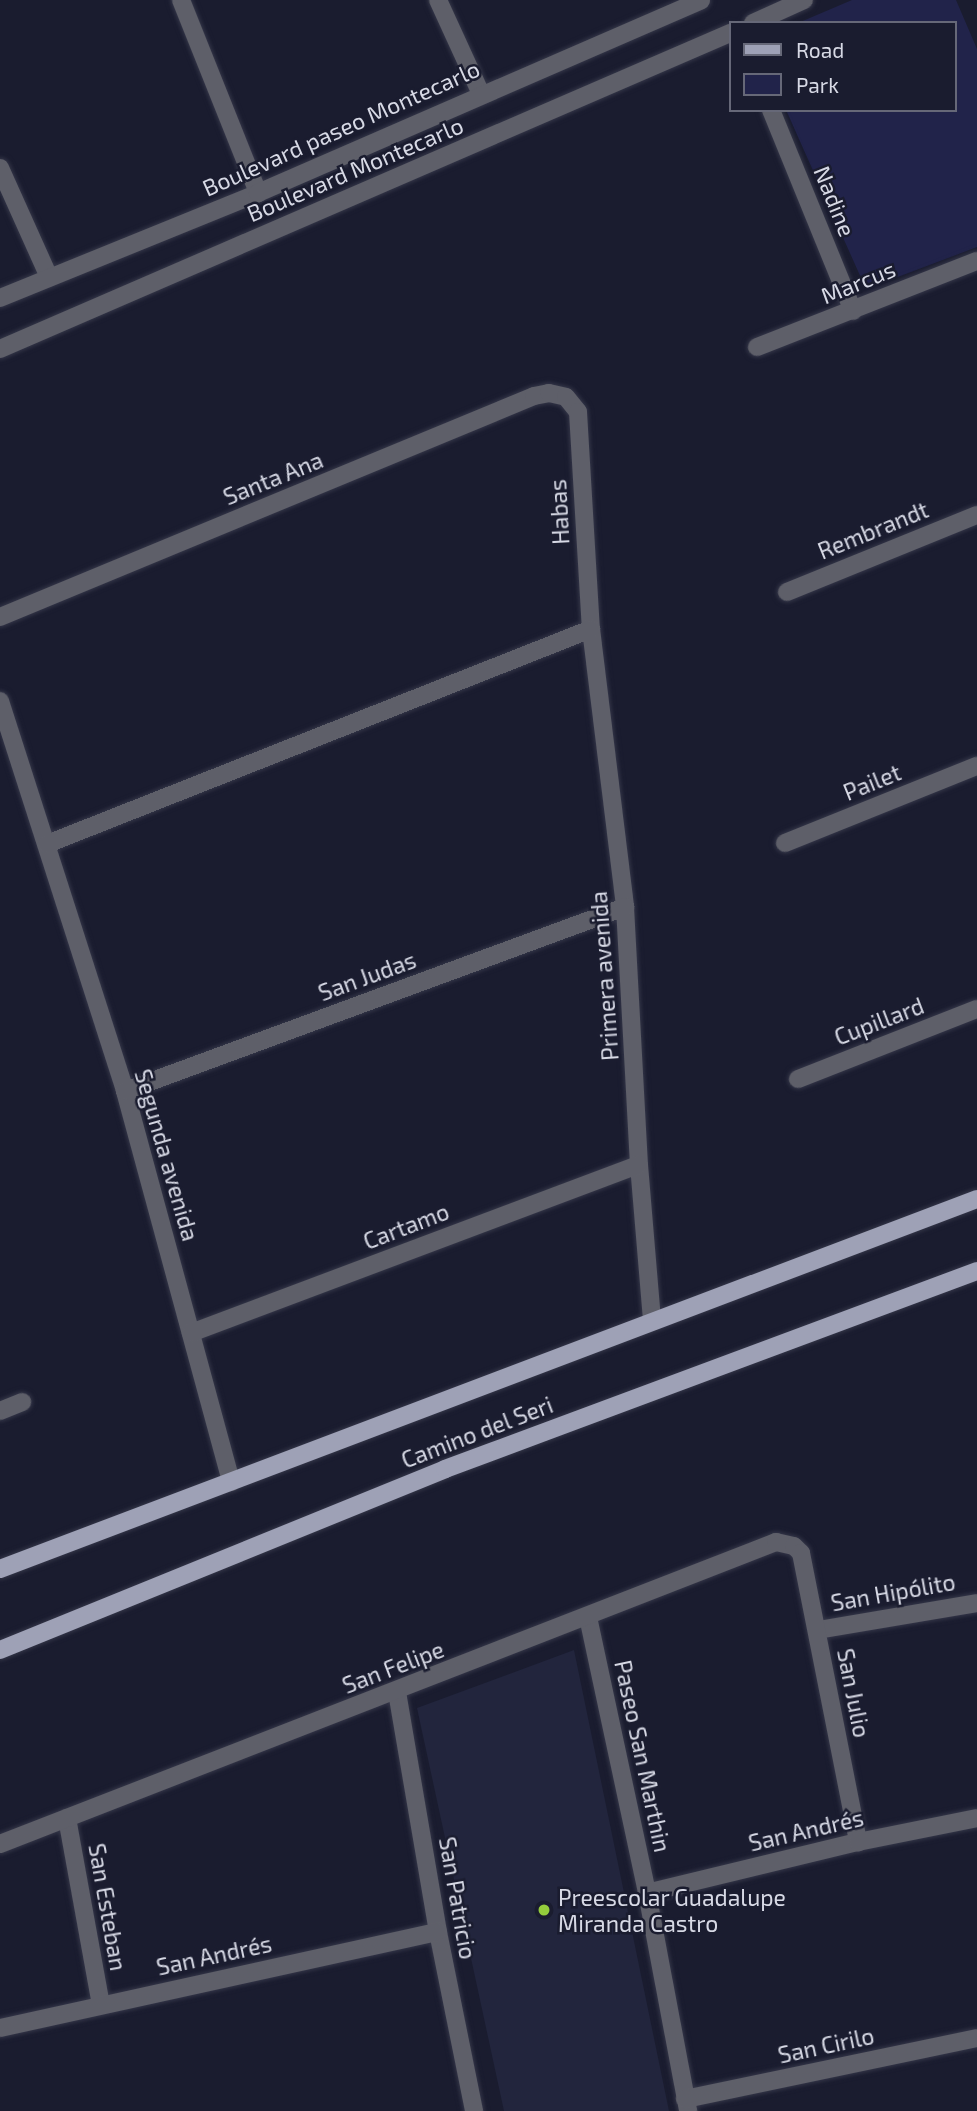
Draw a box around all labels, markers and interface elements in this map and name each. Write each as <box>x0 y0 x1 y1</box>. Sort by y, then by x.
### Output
legend <box>729 21 956 112</box>
text: Road <box>796 37 844 62</box>
street label: Boulevard paseo Montecarlo <box>198 54 484 202</box>
text: Park <box>796 72 839 97</box>
street label: Boulevard Montecarlo <box>243 111 467 227</box>
street label: Nadine <box>808 162 862 240</box>
street label: Marcus <box>817 255 899 309</box>
street label: Santa Ana <box>219 445 327 511</box>
street label: Habas <box>544 479 574 545</box>
street label: Rembrandt <box>814 495 932 565</box>
street label: Pailet <box>839 758 905 806</box>
street label: Primera avenida <box>584 890 624 1062</box>
street label: San Judas <box>314 946 420 1006</box>
street label: Cupillard <box>830 991 928 1051</box>
street label: Segunda avenida <box>129 1066 205 1244</box>
street label: Cartamo <box>359 1197 453 1255</box>
street label: Camino del Seri <box>397 1390 557 1474</box>
street label: San Hipólito <box>829 1567 957 1617</box>
street label: San Felipe <box>338 1635 448 1699</box>
street label: San Julio <box>832 1646 876 1740</box>
street label: Paseo San Marthin <box>609 1657 677 1855</box>
street label: San Andrés <box>745 1803 867 1857</box>
street label: San Patricio <box>434 1835 482 1961</box>
street label: San Esteban <box>83 1841 133 1973</box>
place label: Preescolar Guadalupe Miranda Castro <box>558 1883 786 1937</box>
marker: Preescolar Guadalupe Miranda Castro <box>536 1902 552 1918</box>
street label: San Andrés <box>154 1929 274 1981</box>
street label: San Cirilo <box>775 2021 877 2069</box>

